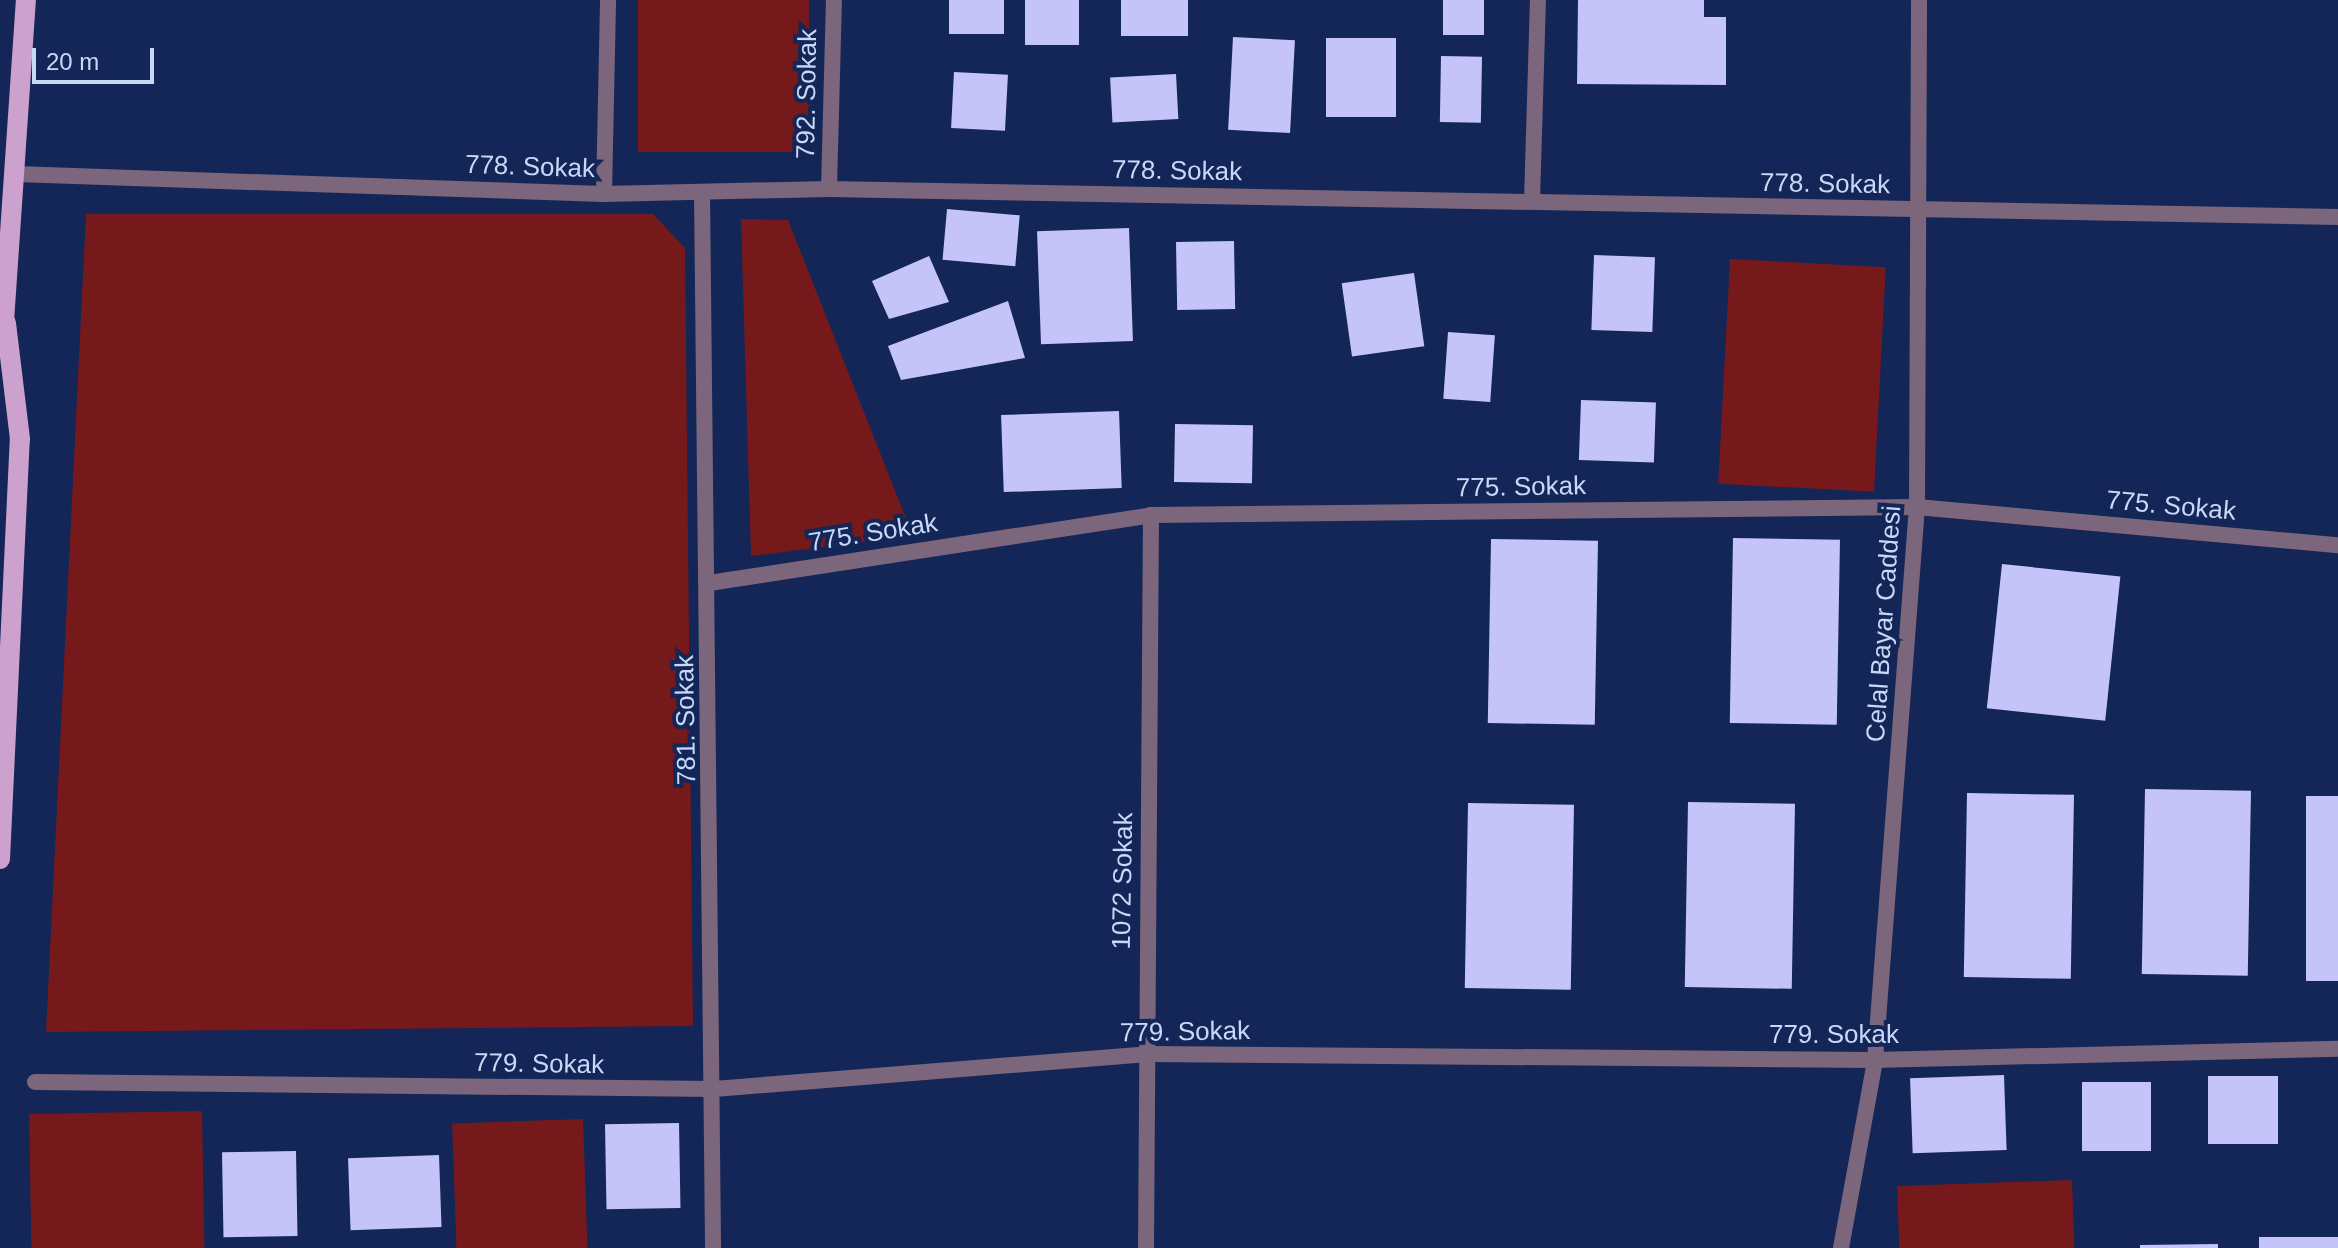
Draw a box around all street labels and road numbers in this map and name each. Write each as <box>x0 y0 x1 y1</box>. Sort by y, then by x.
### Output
street label: 792. Sokak <box>790 29 824 159</box>
street label: 778. Sokak <box>464 149 596 185</box>
street label: 778. Sokak <box>1112 154 1242 188</box>
street label: 778. Sokak <box>1760 167 1890 201</box>
street label: 775. Sokak <box>1456 470 1586 504</box>
street label: 775. Sokak <box>2105 485 2237 527</box>
street label: Celal Bayar Caddesi <box>1860 505 1908 743</box>
street label: 775. Sokak <box>806 507 940 559</box>
street label: 781. Sokak <box>669 655 703 785</box>
street label: 1072 Sokak <box>1106 812 1140 950</box>
street label: 779. Sokak <box>1120 1015 1250 1049</box>
street label: 779. Sokak <box>1769 1019 1899 1051</box>
street label: 779. Sokak <box>474 1047 604 1081</box>

